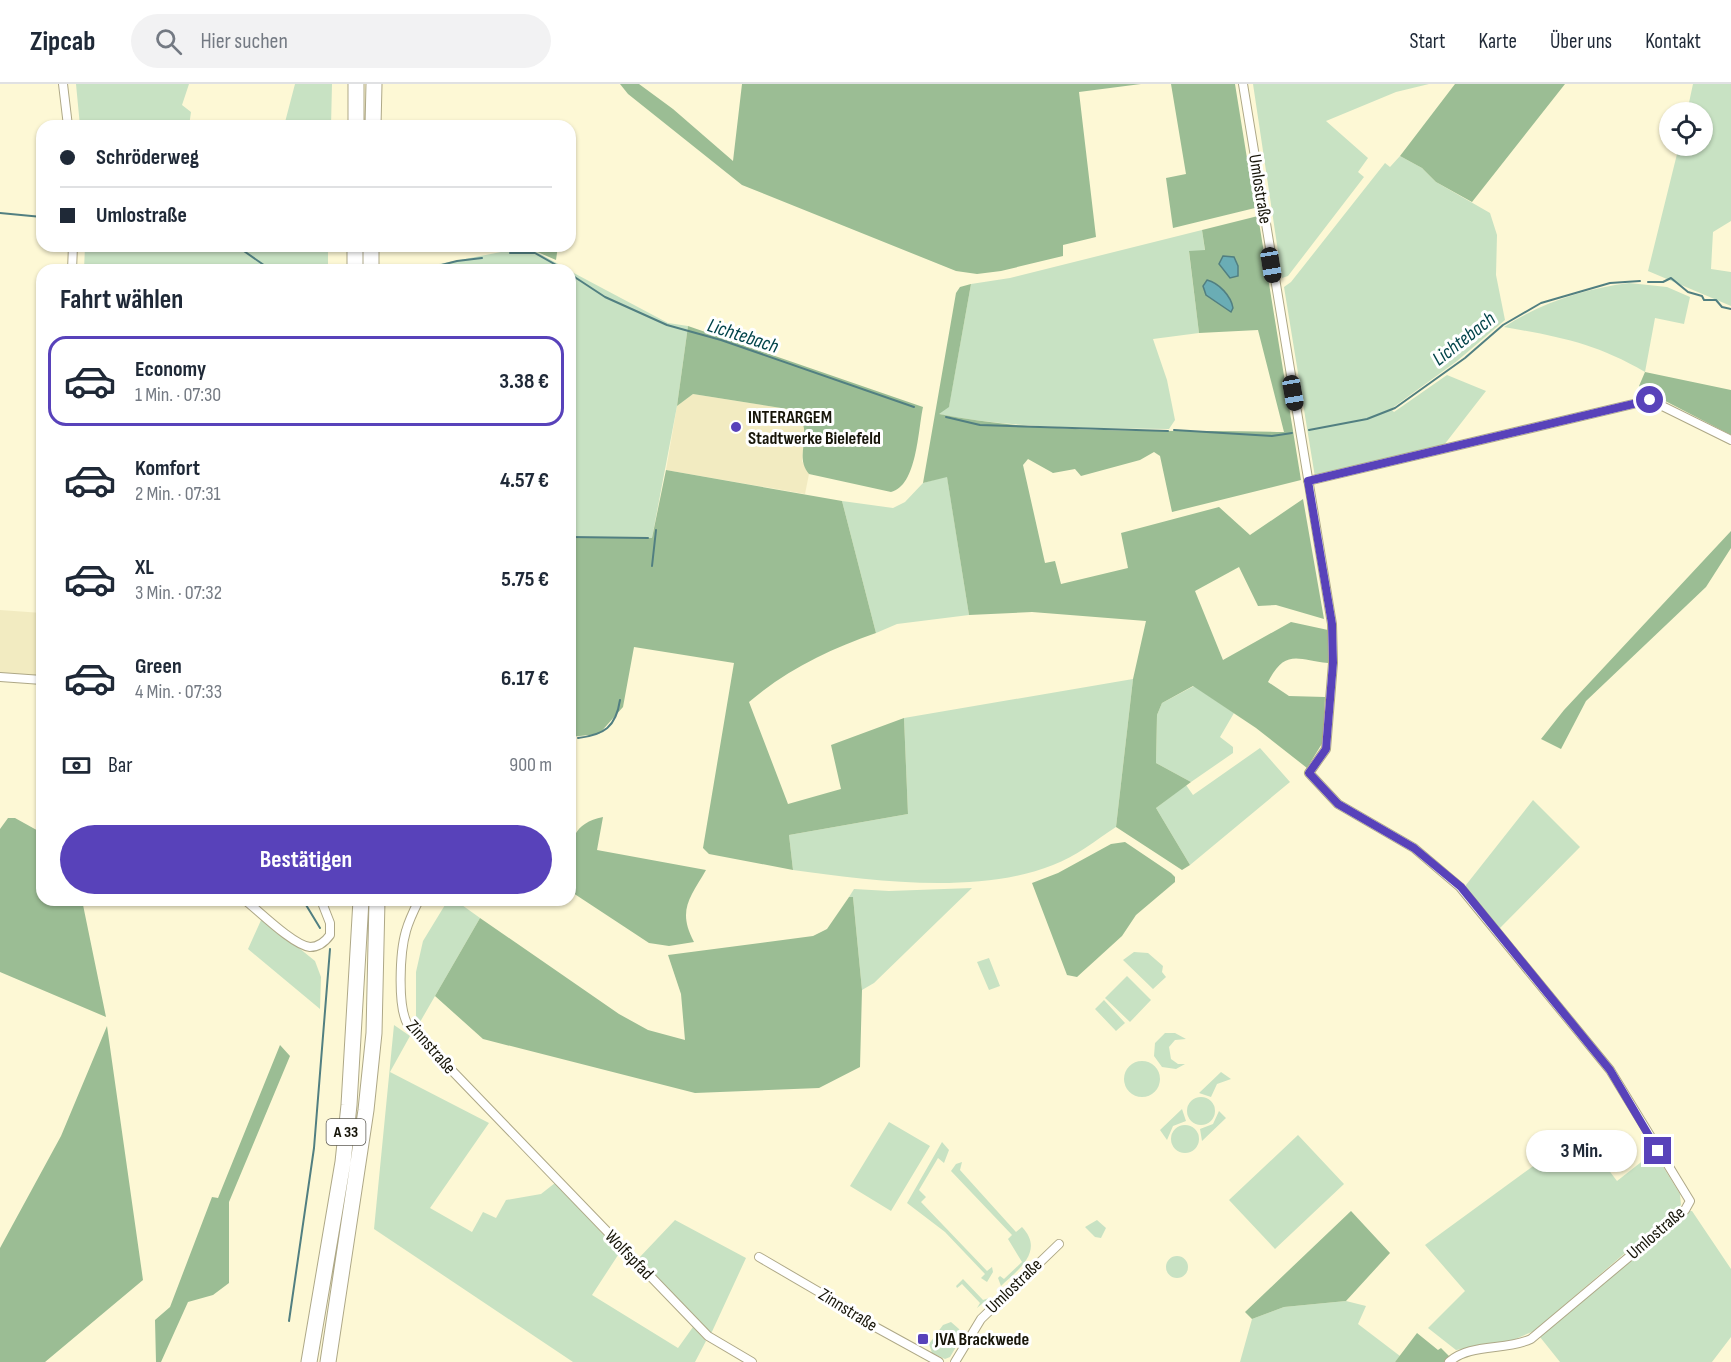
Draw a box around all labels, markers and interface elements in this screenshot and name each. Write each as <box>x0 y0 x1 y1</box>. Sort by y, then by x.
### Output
search box <box>131 14 551 68</box>
text: Zipcab <box>30 25 95 58</box>
icon: search <box>152 25 185 58</box>
text: Hier suchen <box>200 28 288 55</box>
text: Start <box>1409 29 1446 54</box>
text: Karte <box>1479 29 1517 54</box>
text: Über uns <box>1550 29 1612 54</box>
text: Kontakt <box>1645 29 1701 54</box>
map controls <box>1659 102 1713 156</box>
button: locate <box>1659 102 1713 156</box>
text: Schröderweg <box>96 144 199 171</box>
street label: Umlostraße <box>1244 153 1276 225</box>
text: Umlostraße <box>96 202 187 229</box>
car <box>1259 246 1283 284</box>
text: Fahrt wählen <box>60 284 183 316</box>
water label: Lichtebach <box>1428 307 1500 371</box>
water label: Lichtebach <box>704 313 782 359</box>
icon: car <box>63 354 117 408</box>
text: Economy <box>135 356 206 383</box>
text: 3.38 € <box>499 368 549 395</box>
car <box>1281 374 1305 412</box>
text: 1 Min. · 07:30 <box>135 383 221 407</box>
route start <box>1636 386 1663 413</box>
place label: INTERARGEM Stadtwerke Bielefeld <box>748 407 881 449</box>
marker: INTERARGEM Stadtwerke Bielefeld <box>729 420 743 434</box>
icon: car <box>63 453 117 507</box>
text: Komfort <box>135 455 200 482</box>
text: 4.57 € <box>500 467 549 494</box>
text: 2 Min. · 07:31 <box>135 482 221 506</box>
icon: car <box>63 552 117 606</box>
text: XL <box>135 554 154 581</box>
text: 5.75 € <box>501 566 549 593</box>
text: 3 Min. · 07:32 <box>135 581 222 605</box>
icon: car <box>63 651 117 705</box>
text: Green <box>135 653 182 680</box>
text: 6.17 € <box>501 665 549 692</box>
text: 4 Min. · 07:33 <box>135 680 222 704</box>
icon: cash <box>60 749 93 782</box>
text: Bar <box>108 752 133 779</box>
text: 900 m <box>509 753 552 777</box>
button: Bestätigen <box>60 825 552 894</box>
street label: Zinnstraße <box>402 1016 460 1078</box>
road number: A 33 <box>326 1119 366 1145</box>
callout: 3 Min. <box>1526 1130 1637 1172</box>
route end <box>1644 1137 1671 1164</box>
text: 3 Min. <box>1560 1139 1603 1163</box>
street label: Umlostraße <box>1623 1202 1689 1264</box>
street label: Wolfspfad <box>600 1226 658 1284</box>
street label: Umlostraße <box>982 1254 1046 1318</box>
street label: Zinnstraße <box>815 1284 881 1336</box>
place label: JVA Brackwede <box>934 1329 1029 1350</box>
marker: JVA Brackwede <box>916 1332 930 1346</box>

